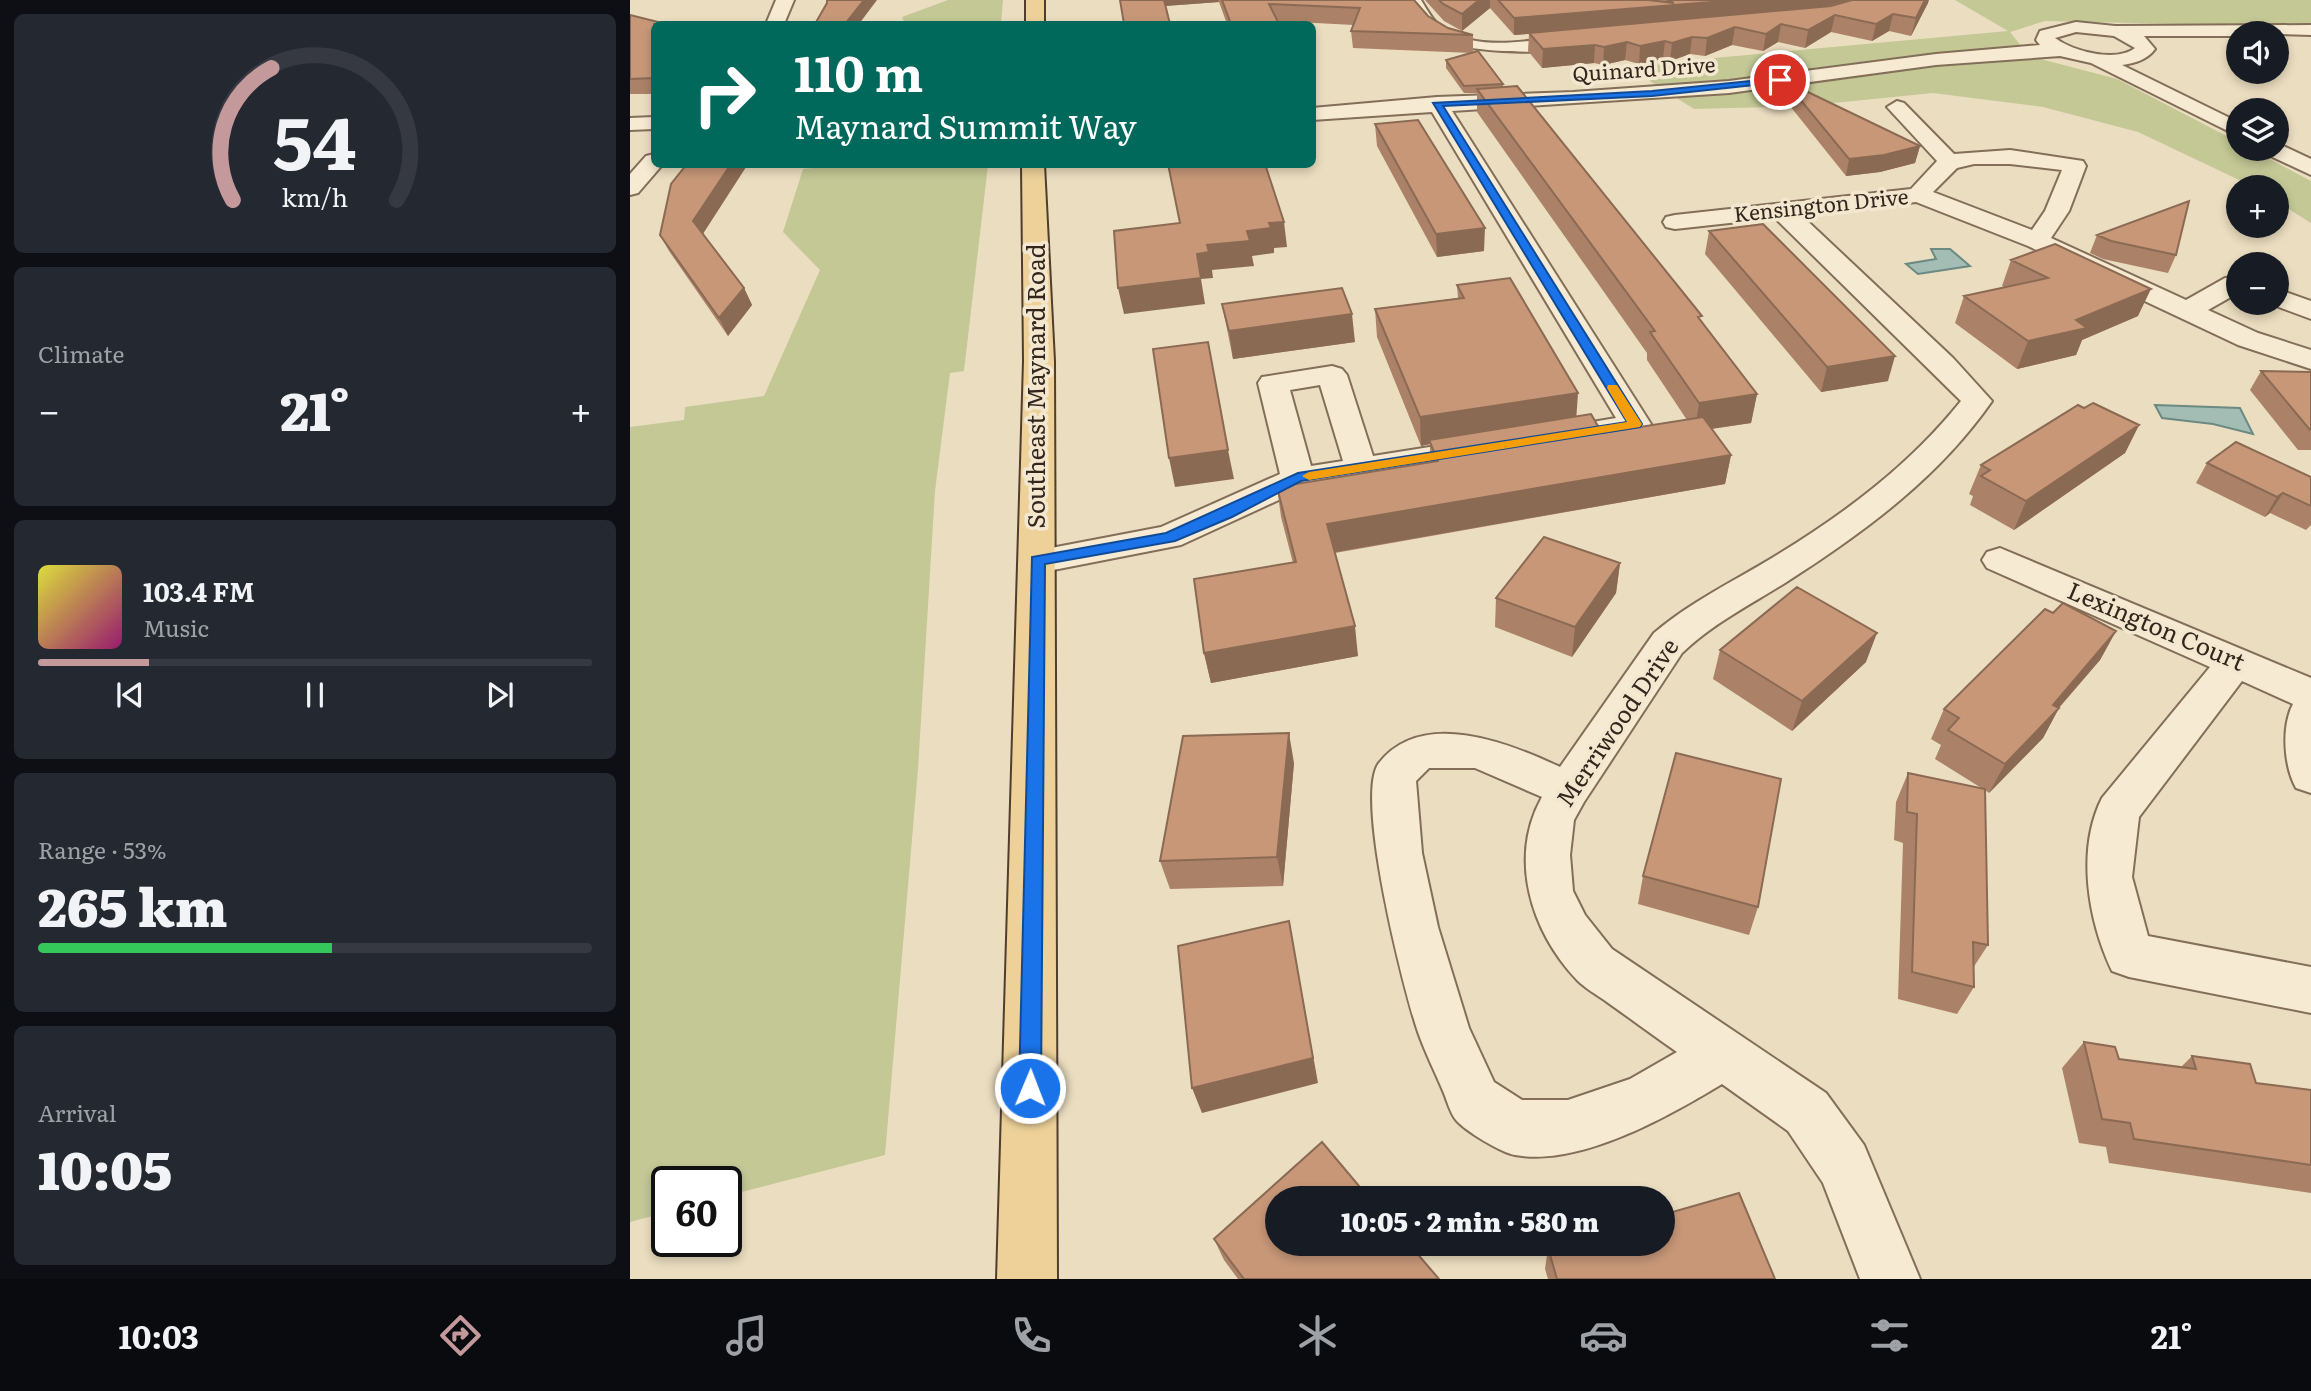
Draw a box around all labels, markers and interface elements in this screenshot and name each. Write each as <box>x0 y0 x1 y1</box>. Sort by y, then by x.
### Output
map controls <box>2226 21 2289 315</box>
button: sound <box>2226 21 2289 84</box>
text: 110 m <box>794 34 923 107</box>
street label: Quinard Drive <box>1571 47 1716 88</box>
icon: right <box>679 49 770 140</box>
pin <box>1750 50 1810 110</box>
icon: arrive <box>1761 61 1799 99</box>
text: 54 <box>273 84 357 192</box>
button: layers <box>2226 98 2289 161</box>
text: Maynard Summit Way <box>794 101 1137 149</box>
button: + <box>2226 175 2289 238</box>
text: km/h <box>282 177 348 214</box>
street label: Kensington Drive <box>1732 179 1910 228</box>
street label: Southeast Maynard Road <box>1017 243 1052 528</box>
button: − <box>2226 252 2289 315</box>
text: Climate <box>38 336 124 370</box>
text: 21° <box>280 370 350 447</box>
text: − <box>38 380 60 437</box>
text: + <box>570 380 592 437</box>
text: 103.4 FM <box>143 571 255 610</box>
street label: Lexington Court <box>2063 572 2251 678</box>
text: Music <box>143 610 209 644</box>
street label: Merriwood Drive <box>1546 630 1685 813</box>
icon: previous <box>111 676 149 714</box>
icon: pause <box>296 676 334 714</box>
icon: next <box>481 676 519 714</box>
text: Range · 53% <box>38 832 167 866</box>
text: 265 km <box>38 866 228 943</box>
position arrow <box>993 1051 1067 1125</box>
text: Arrival <box>38 1095 117 1129</box>
text: 10:05 <box>38 1129 172 1206</box>
speed limit sign: 60 <box>651 1166 742 1257</box>
text: 10:05 · 2 min · 580 m <box>1341 1201 1599 1240</box>
text: 10:03 <box>118 1311 199 1359</box>
icon: directions <box>436 1311 485 1360</box>
icon: music <box>722 1311 771 1360</box>
icon: phone <box>1007 1311 1056 1360</box>
icon: climate <box>1293 1311 1342 1360</box>
icon: car <box>1579 1311 1628 1360</box>
icon: filters <box>1865 1311 1914 1360</box>
text: 21° <box>2151 1311 2193 1359</box>

